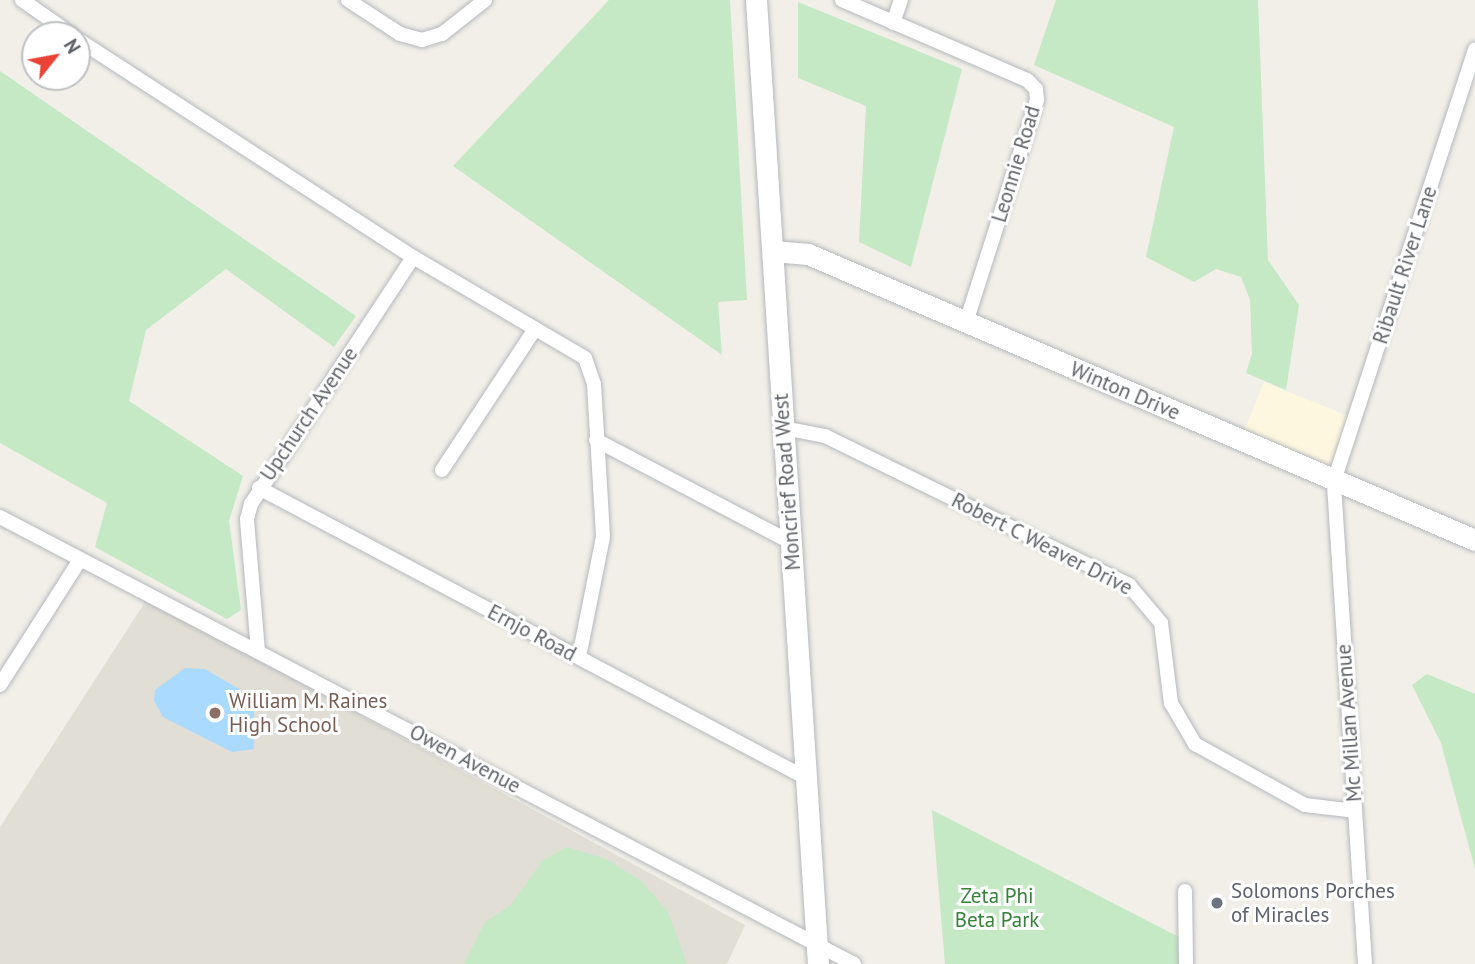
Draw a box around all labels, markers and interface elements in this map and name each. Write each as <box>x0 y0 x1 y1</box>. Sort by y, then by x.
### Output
north arrow <box>21 21 91 91</box>
text: N <box>59 35 86 58</box>
street label: Leonnie Road <box>986 103 1046 225</box>
street label: Ribault River Lane <box>1368 183 1442 347</box>
street label: Upchurch Avenue <box>255 342 363 486</box>
street label: Winton Drive <box>1066 357 1184 425</box>
street label: Moncrief Road West <box>768 392 806 572</box>
street label: Robert C Weaver Drive <box>947 487 1137 601</box>
street label: Ernjo Road <box>483 599 581 667</box>
street label: Mc Millan Avenue <box>1331 643 1367 803</box>
place label: William M. Raines High School <box>229 688 389 738</box>
marker: William M. Raines High School <box>207 705 223 721</box>
street label: Owen Avenue <box>405 719 525 799</box>
place label: Solomons Porches of Miracles <box>1231 878 1395 928</box>
park label: Zeta Phi Beta Park <box>955 883 1039 933</box>
marker: Solomons Porches of Miracles <box>1209 895 1225 911</box>

